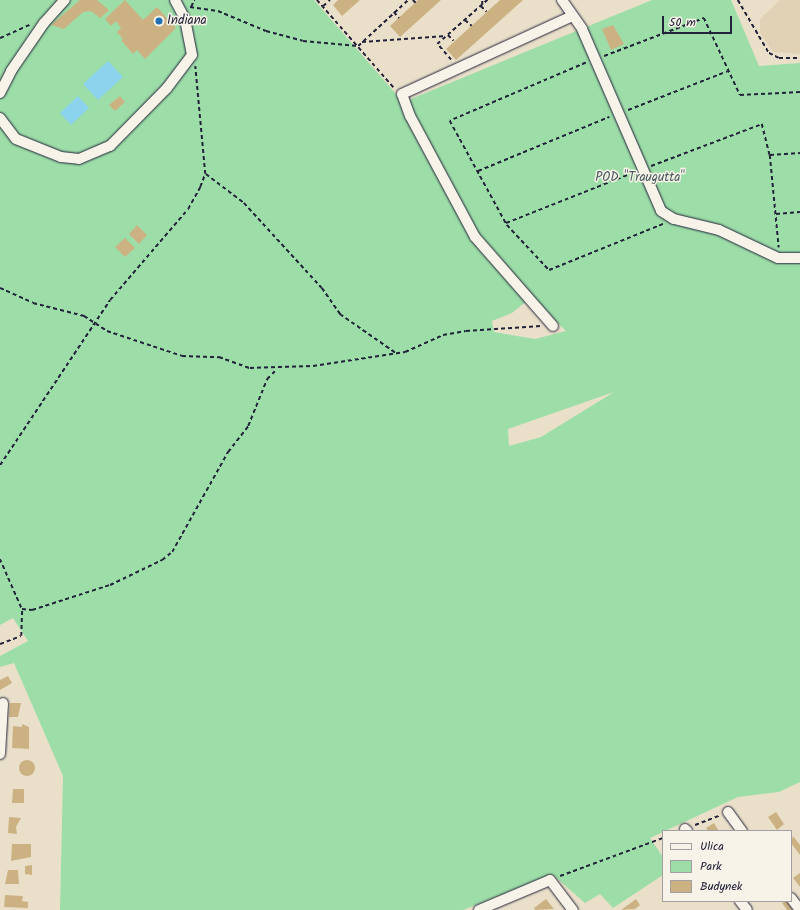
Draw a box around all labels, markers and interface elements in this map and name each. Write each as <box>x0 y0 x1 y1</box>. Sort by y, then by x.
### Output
scale bar <box>664 8 734 34</box>
place label: Indiana <box>167 13 207 29</box>
text: 50 m <box>669 13 696 32</box>
marker: Indiana <box>154 16 164 26</box>
park label: POD "Traugutta" <box>595 170 685 186</box>
legend <box>662 830 792 902</box>
text: Ulica <box>700 837 724 856</box>
text: Park <box>700 857 722 876</box>
text: Budynek <box>700 877 742 896</box>

